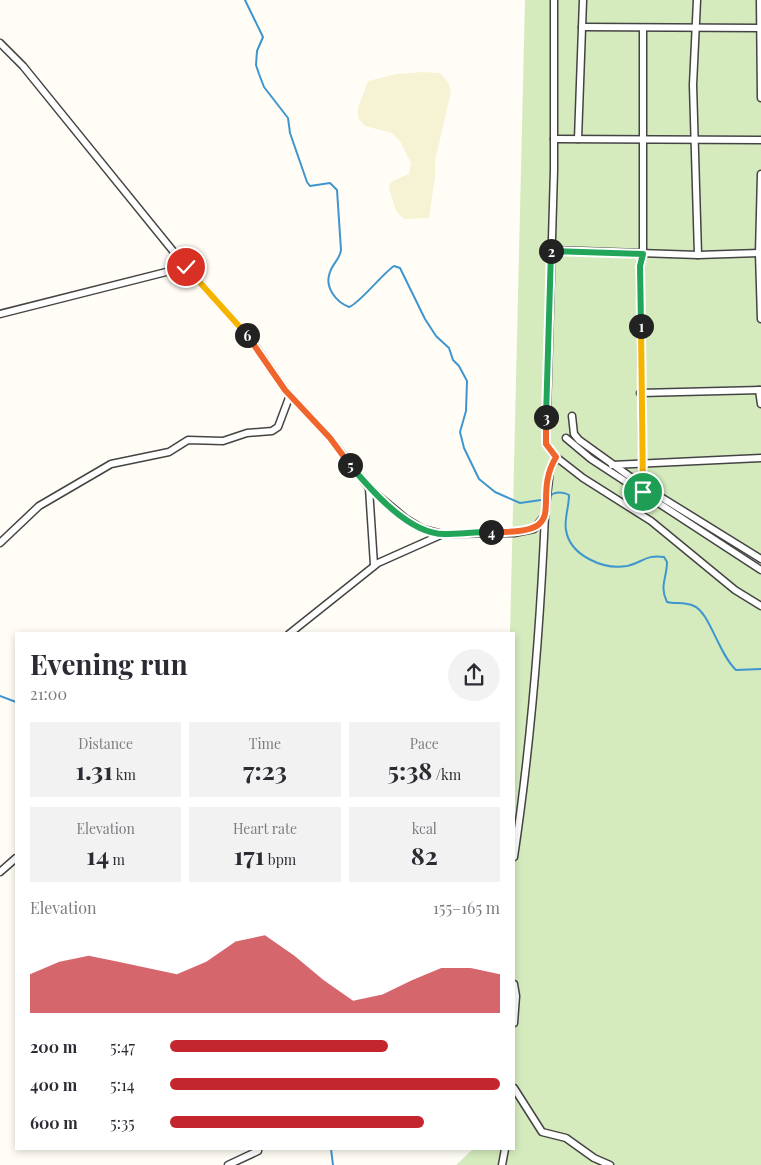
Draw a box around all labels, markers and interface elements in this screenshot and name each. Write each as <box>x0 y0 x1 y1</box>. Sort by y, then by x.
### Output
pin: 2 <box>538 238 564 264</box>
text: 2 <box>548 242 555 261</box>
pin <box>165 246 207 288</box>
icon: check <box>172 253 200 281</box>
pin: 1 <box>628 314 654 338</box>
text: 1 <box>639 317 644 336</box>
pin: 6 <box>234 322 260 348</box>
text: 6 <box>244 326 251 345</box>
pin: 3 <box>534 404 558 430</box>
text: 3 <box>543 408 550 427</box>
pin: 5 <box>338 452 362 478</box>
text: 5 <box>347 456 354 475</box>
pin <box>622 471 664 513</box>
icon: arrive <box>629 478 657 506</box>
pin: 4 <box>478 520 504 544</box>
text: 4 <box>488 523 495 542</box>
text: Evening run <box>30 645 188 682</box>
button: share <box>448 649 500 701</box>
text: 21:00 <box>30 683 67 704</box>
text: Distance <box>78 734 133 753</box>
text: Time <box>249 734 281 753</box>
text: Pace <box>410 734 439 753</box>
text: 1.31 <box>75 753 113 786</box>
text: 7:23 <box>243 753 287 786</box>
text: 5:38 <box>387 753 432 786</box>
text: km <box>113 765 136 784</box>
text: /km <box>432 765 461 784</box>
text: Elevation <box>77 819 135 838</box>
text: Heart rate <box>233 819 297 838</box>
text: kcal <box>412 819 437 838</box>
text: 14 <box>86 838 109 871</box>
text: 171 <box>234 838 264 871</box>
text: 82 <box>411 838 438 871</box>
text: m <box>109 850 125 869</box>
text: bpm <box>264 850 296 869</box>
text: Elevation <box>30 897 97 918</box>
text: 155–165 m <box>433 897 500 918</box>
text: 200 m <box>30 1036 77 1057</box>
text: 5:47 <box>110 1036 135 1057</box>
text: 400 m <box>30 1074 77 1095</box>
text: 5:14 <box>110 1074 135 1095</box>
text: 600 m <box>30 1112 78 1133</box>
text: 5:35 <box>110 1112 135 1133</box>

